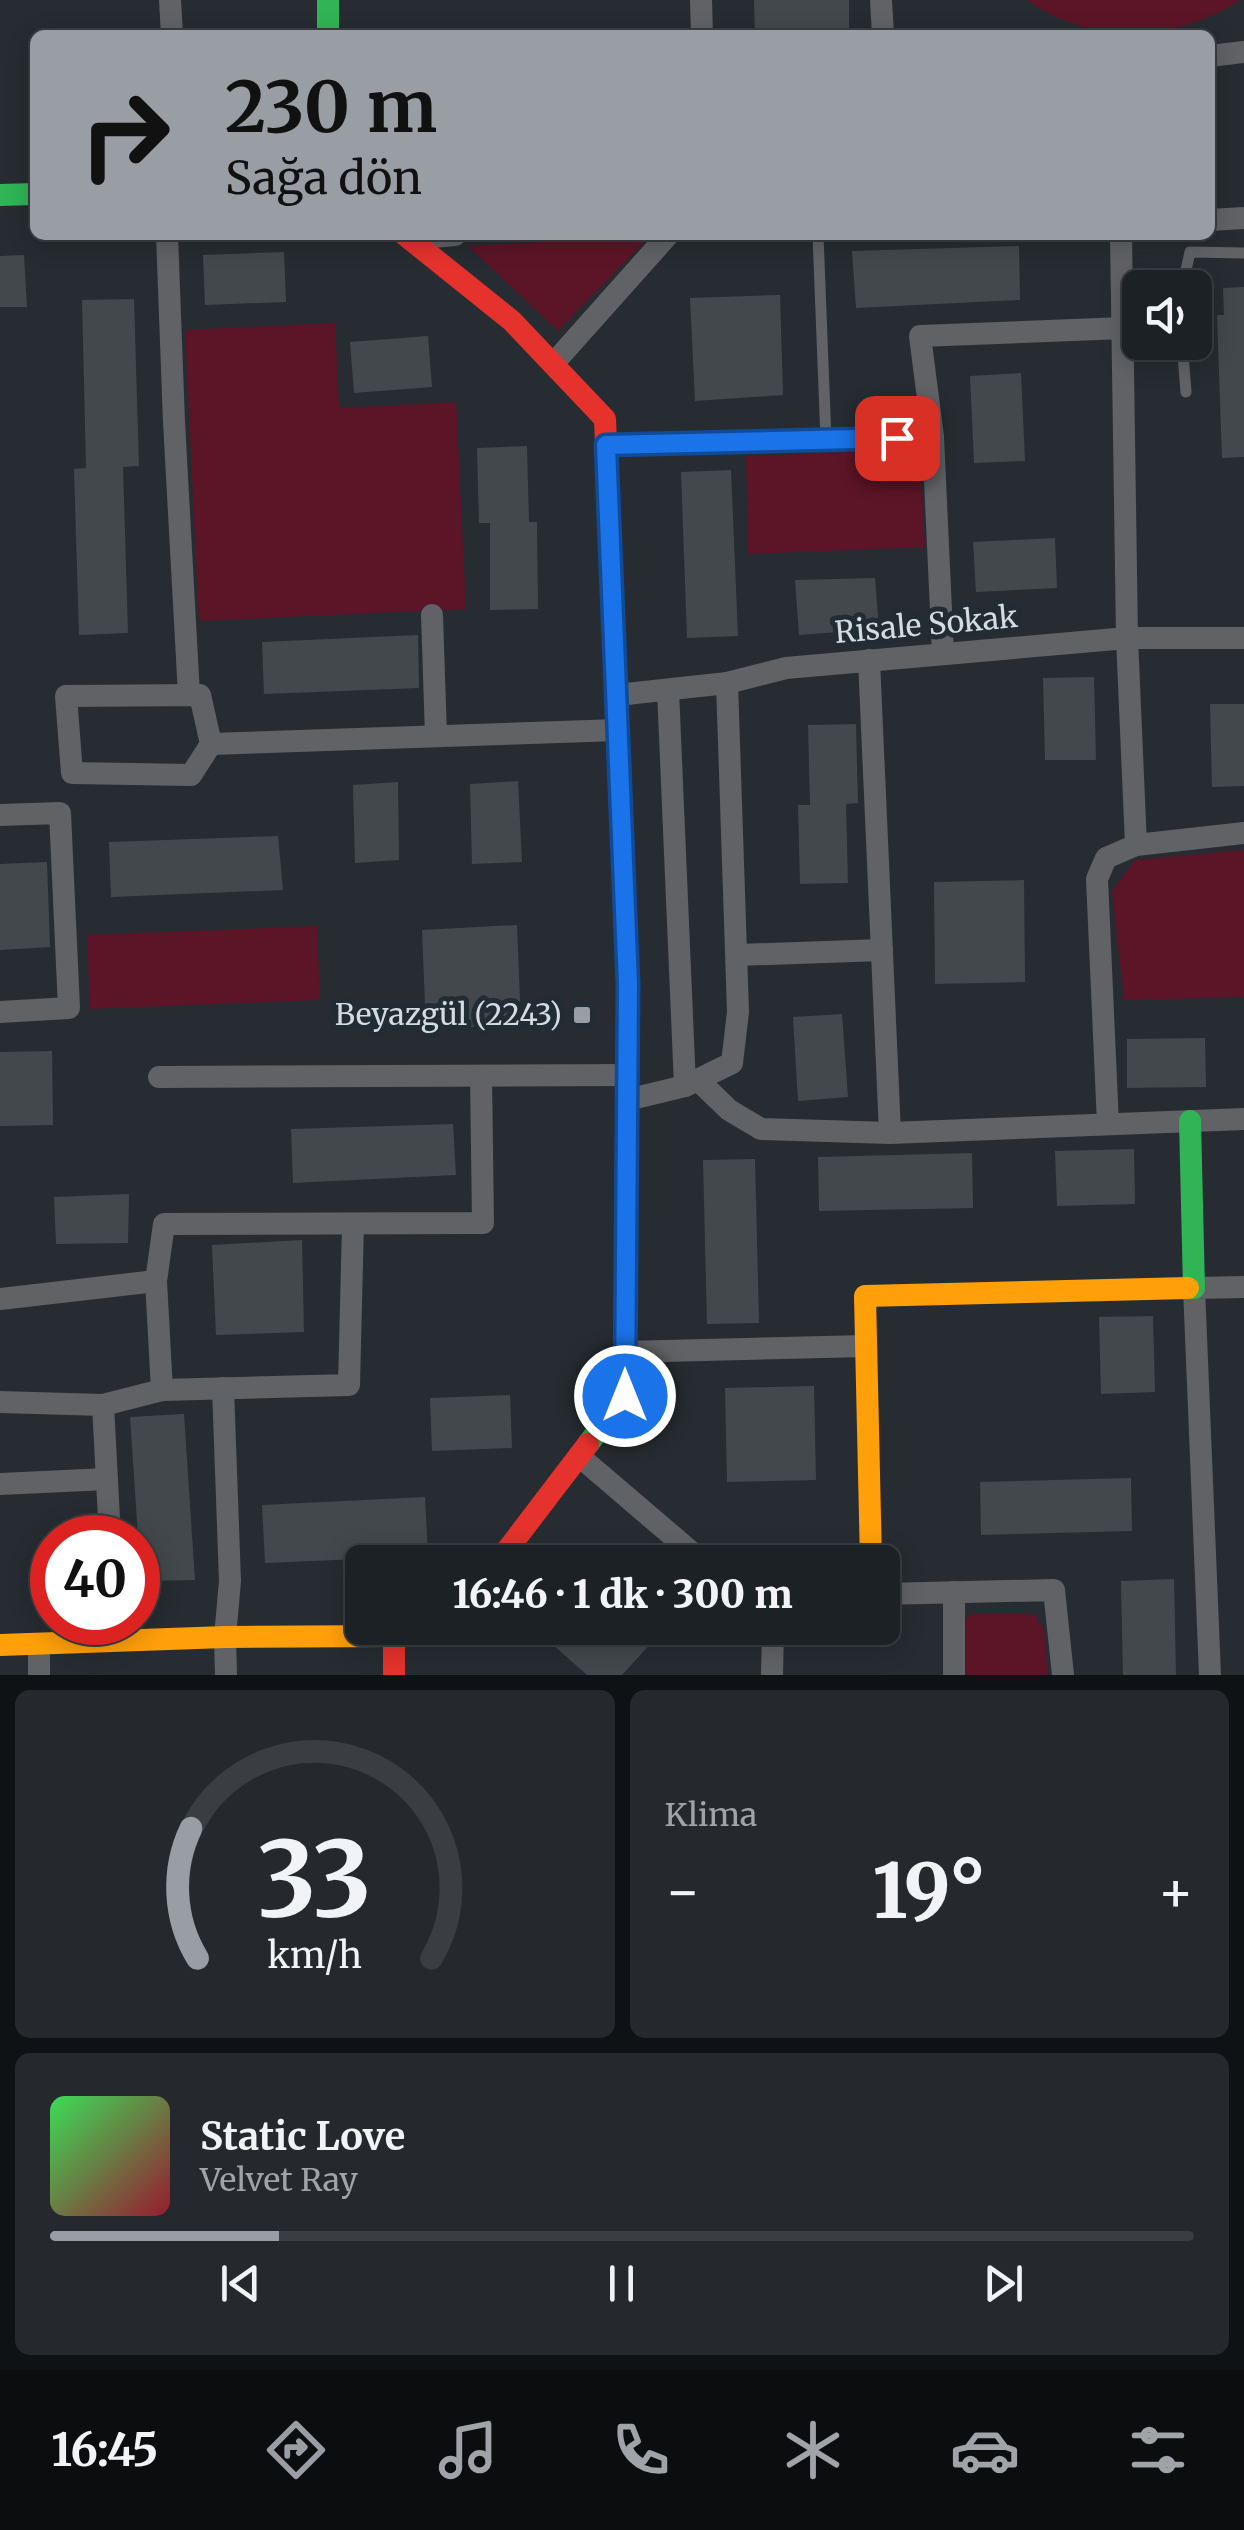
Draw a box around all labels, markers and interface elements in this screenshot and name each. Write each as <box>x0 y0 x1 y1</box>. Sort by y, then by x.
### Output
text: 230 m <box>225 63 437 151</box>
icon: right <box>60 70 190 200</box>
text: Sağa dön <box>225 150 422 206</box>
map controls <box>1122 270 1212 360</box>
button: sound <box>1122 270 1212 360</box>
pin <box>855 396 940 481</box>
icon: arrive <box>870 411 925 466</box>
street label: Risale Sokak <box>833 597 1019 651</box>
place label: Beyazgül (2243) <box>335 995 562 1033</box>
marker: Beyazgül (2243) <box>571 1004 593 1026</box>
position arrow <box>573 1344 677 1448</box>
speed limit sign: 40 <box>30 1515 160 1645</box>
text: 16:46 · 1 dk · 300 m <box>452 1571 793 1618</box>
text: Klima <box>665 1795 757 1835</box>
text: 33 <box>257 1814 372 1944</box>
text: 19° <box>872 1844 986 1938</box>
text: − <box>665 1857 701 1926</box>
text: + <box>1157 1857 1194 1926</box>
text: km/h <box>267 1933 362 1978</box>
text: Static Love <box>200 2113 405 2160</box>
text: Velvet Ray <box>200 2160 358 2200</box>
icon: previous <box>213 2256 268 2311</box>
icon: pause <box>594 2256 649 2311</box>
icon: next <box>976 2256 1031 2311</box>
icon: directions <box>261 2415 331 2485</box>
icon: music <box>433 2415 503 2485</box>
icon: phone <box>606 2415 676 2485</box>
icon: climate <box>778 2415 848 2485</box>
icon: car <box>950 2415 1020 2485</box>
icon: filters <box>1123 2415 1193 2485</box>
text: 16:45 <box>51 2422 158 2478</box>

